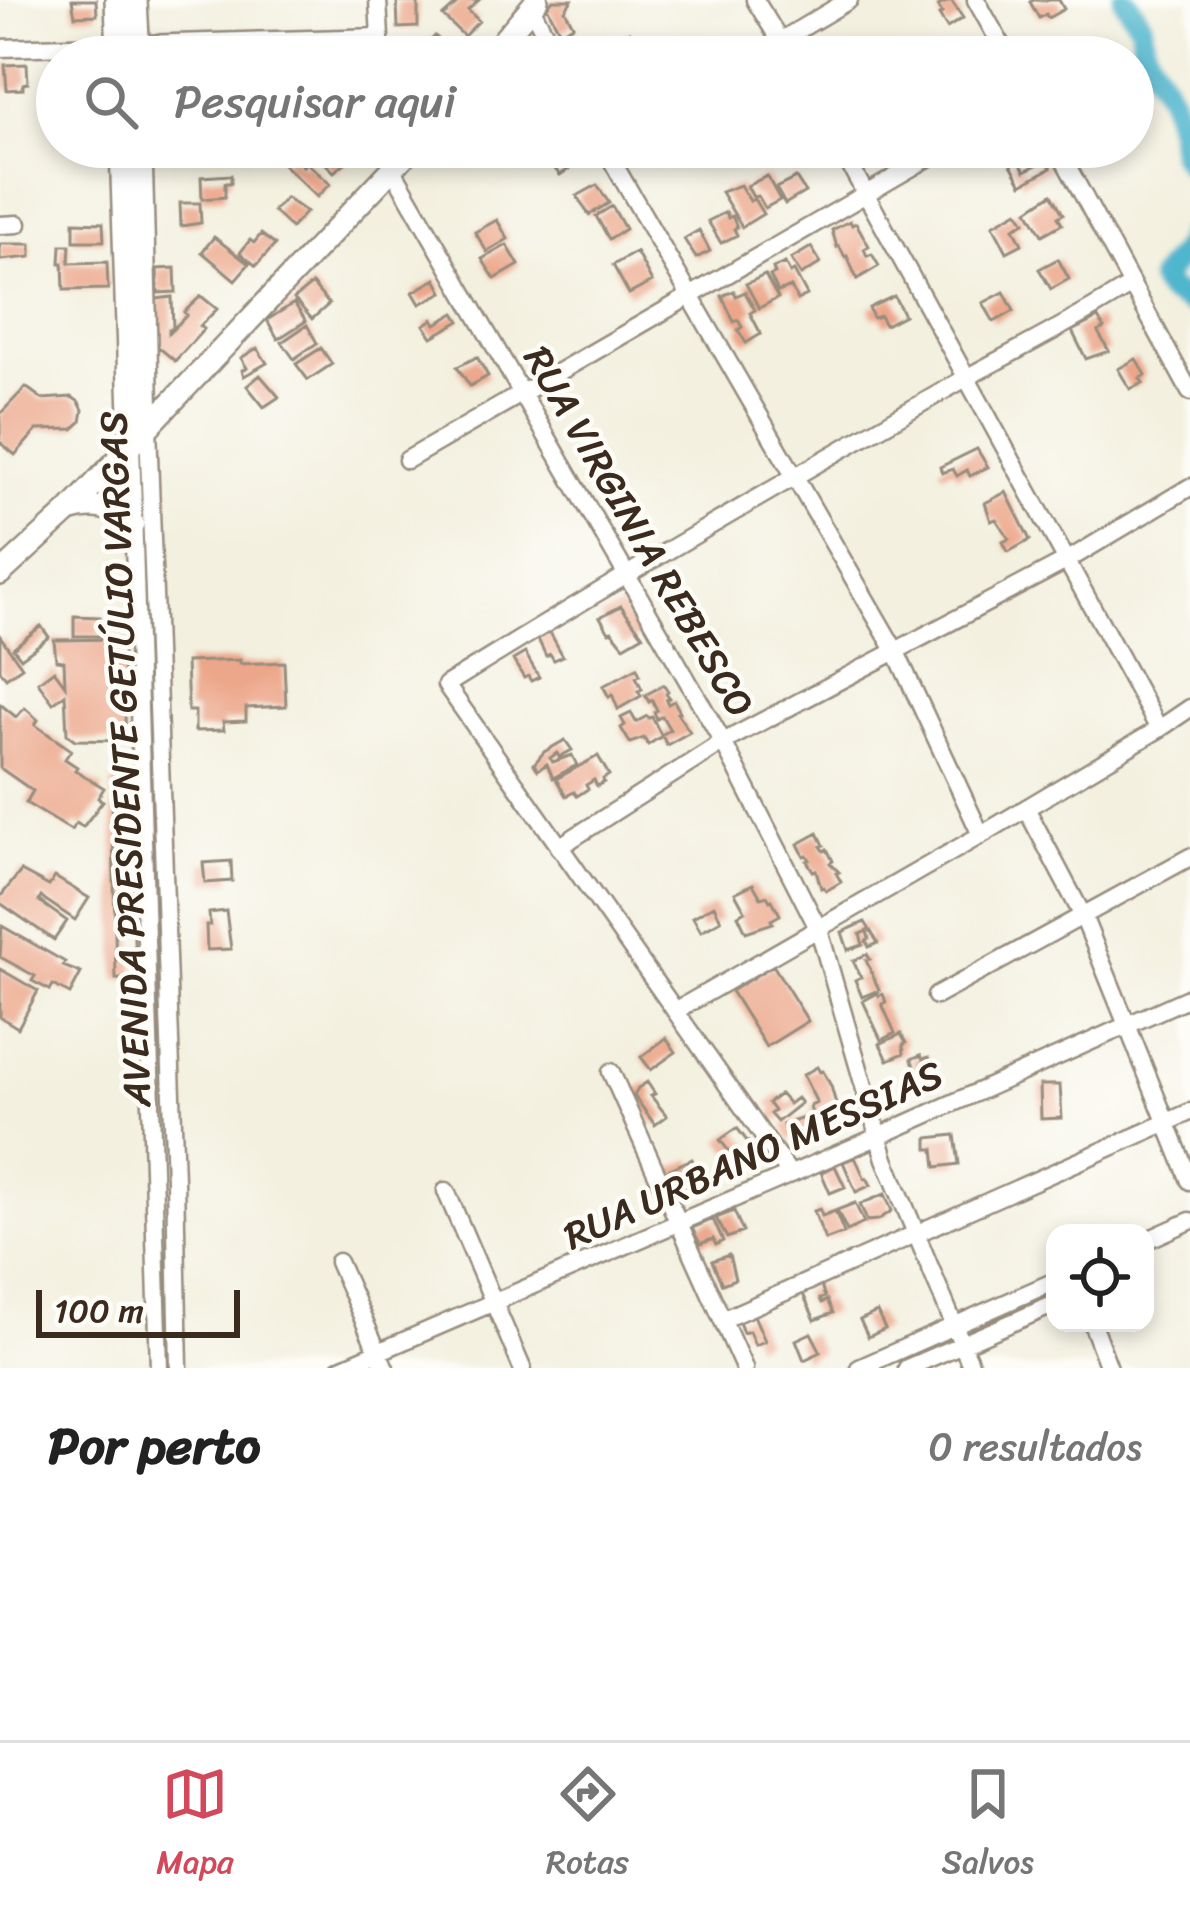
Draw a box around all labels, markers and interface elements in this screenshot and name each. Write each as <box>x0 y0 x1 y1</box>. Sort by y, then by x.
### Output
search box <box>36 36 1154 168</box>
text: Pesquisar aqui <box>174 62 456 142</box>
icon: search <box>78 69 144 135</box>
street label: RUA VIRGINIA REBESCO <box>505 332 775 731</box>
street label: AVENIDA PRESIDENTE GETÚLIO VARGAS <box>78 410 171 1109</box>
street label: RUA URBANO MESSIAS <box>552 1040 955 1269</box>
map controls <box>1046 1224 1154 1332</box>
button: locate <box>1046 1224 1154 1332</box>
text: 100 m <box>54 1282 144 1340</box>
scale bar <box>36 1284 240 1337</box>
text: Por perto <box>48 1401 261 1491</box>
text: 0 resultados <box>928 1412 1142 1481</box>
tab: Mapa <box>156 1761 234 1891</box>
tab: Rotas <box>546 1761 629 1891</box>
tab: Salvos <box>941 1761 1034 1891</box>

